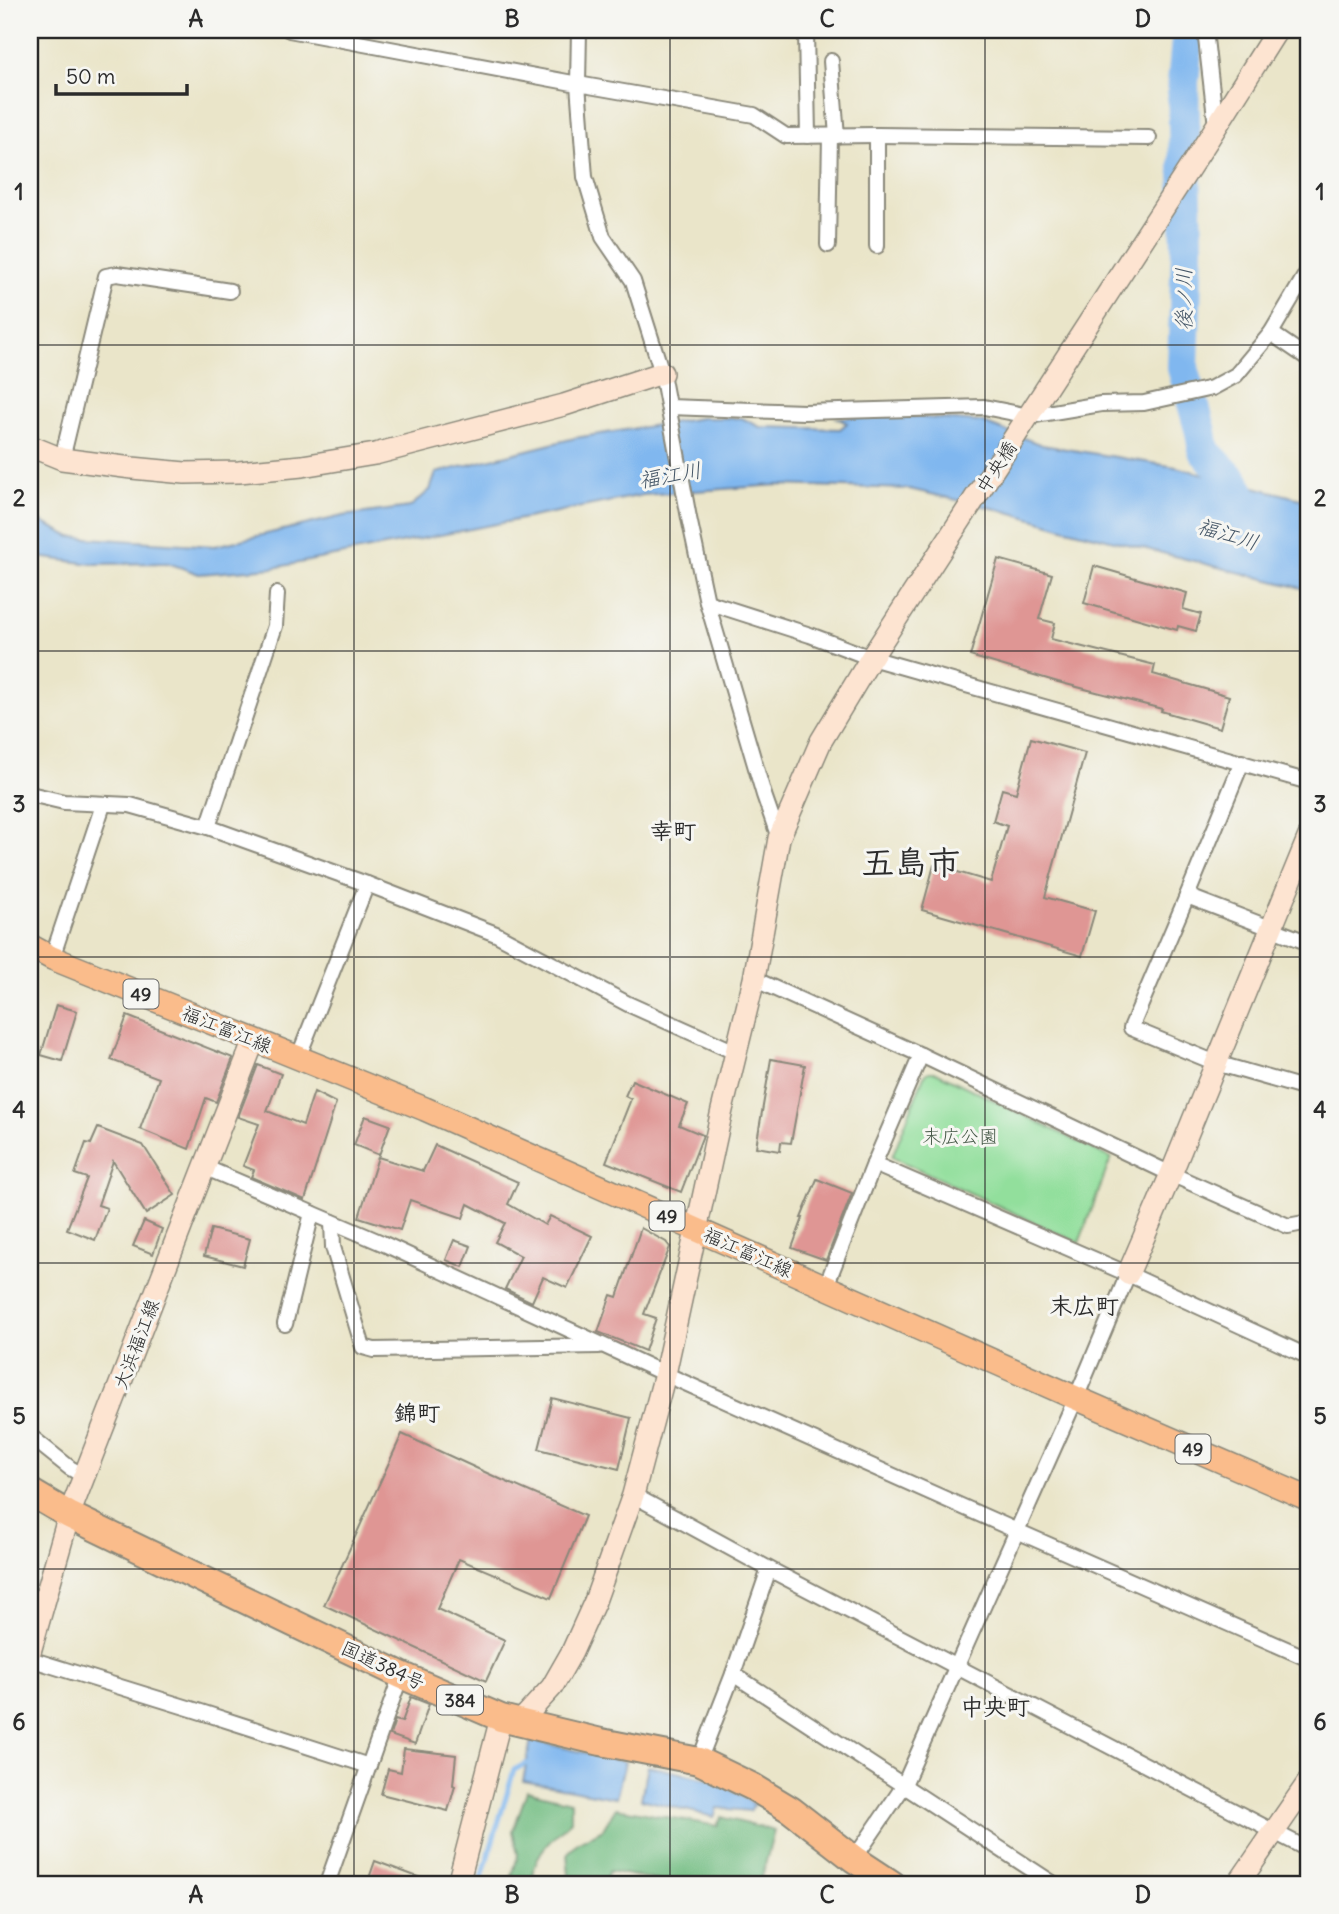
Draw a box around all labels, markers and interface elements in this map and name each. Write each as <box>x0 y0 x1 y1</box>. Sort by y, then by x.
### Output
text: A <box>189 4 204 33</box>
text: B <box>504 4 520 33</box>
text: C <box>819 4 835 33</box>
text: D <box>1135 4 1151 33</box>
scale bar <box>56 52 187 96</box>
text: 50 m <box>66 63 115 90</box>
text: 1 <box>14 177 24 206</box>
text: 1 <box>1315 177 1325 206</box>
water label: 後ノ川 <box>1170 268 1197 331</box>
street label: 中央橋 <box>970 437 1022 497</box>
water label: 福江川 <box>637 456 703 494</box>
text: 2 <box>13 483 26 512</box>
text: 2 <box>1314 483 1327 512</box>
water label: 福江川 <box>1194 512 1262 556</box>
text: 3 <box>12 789 26 818</box>
text: 3 <box>1313 789 1327 818</box>
district label: 幸町 <box>650 816 696 845</box>
district label: 五島市 <box>862 841 961 883</box>
road number: 49 <box>124 979 158 1009</box>
street label: 福江富江線 <box>178 1000 276 1058</box>
text: 4 <box>12 1095 26 1124</box>
text: 4 <box>1313 1095 1327 1124</box>
park label: 末広公園 <box>922 1124 998 1148</box>
road number: 49 <box>650 1202 684 1231</box>
street label: 福江富江線 <box>700 1222 796 1282</box>
district label: 末広町 <box>1050 1291 1119 1320</box>
street label: 大浜福江線 <box>108 1295 164 1393</box>
district label: 錦町 <box>394 1398 440 1427</box>
text: 5 <box>12 1401 26 1430</box>
text: 5 <box>1313 1401 1327 1430</box>
road number: 49 <box>1176 1434 1210 1464</box>
street label: 国道384号 <box>337 1635 429 1695</box>
road number: 384 <box>437 1686 483 1714</box>
district label: 中央町 <box>961 1692 1030 1721</box>
text: 6 <box>12 1707 26 1736</box>
text: 6 <box>1313 1707 1327 1736</box>
text: A <box>189 1880 204 1909</box>
text: B <box>504 1880 520 1909</box>
text: C <box>819 1880 835 1909</box>
text: D <box>1135 1880 1151 1909</box>

